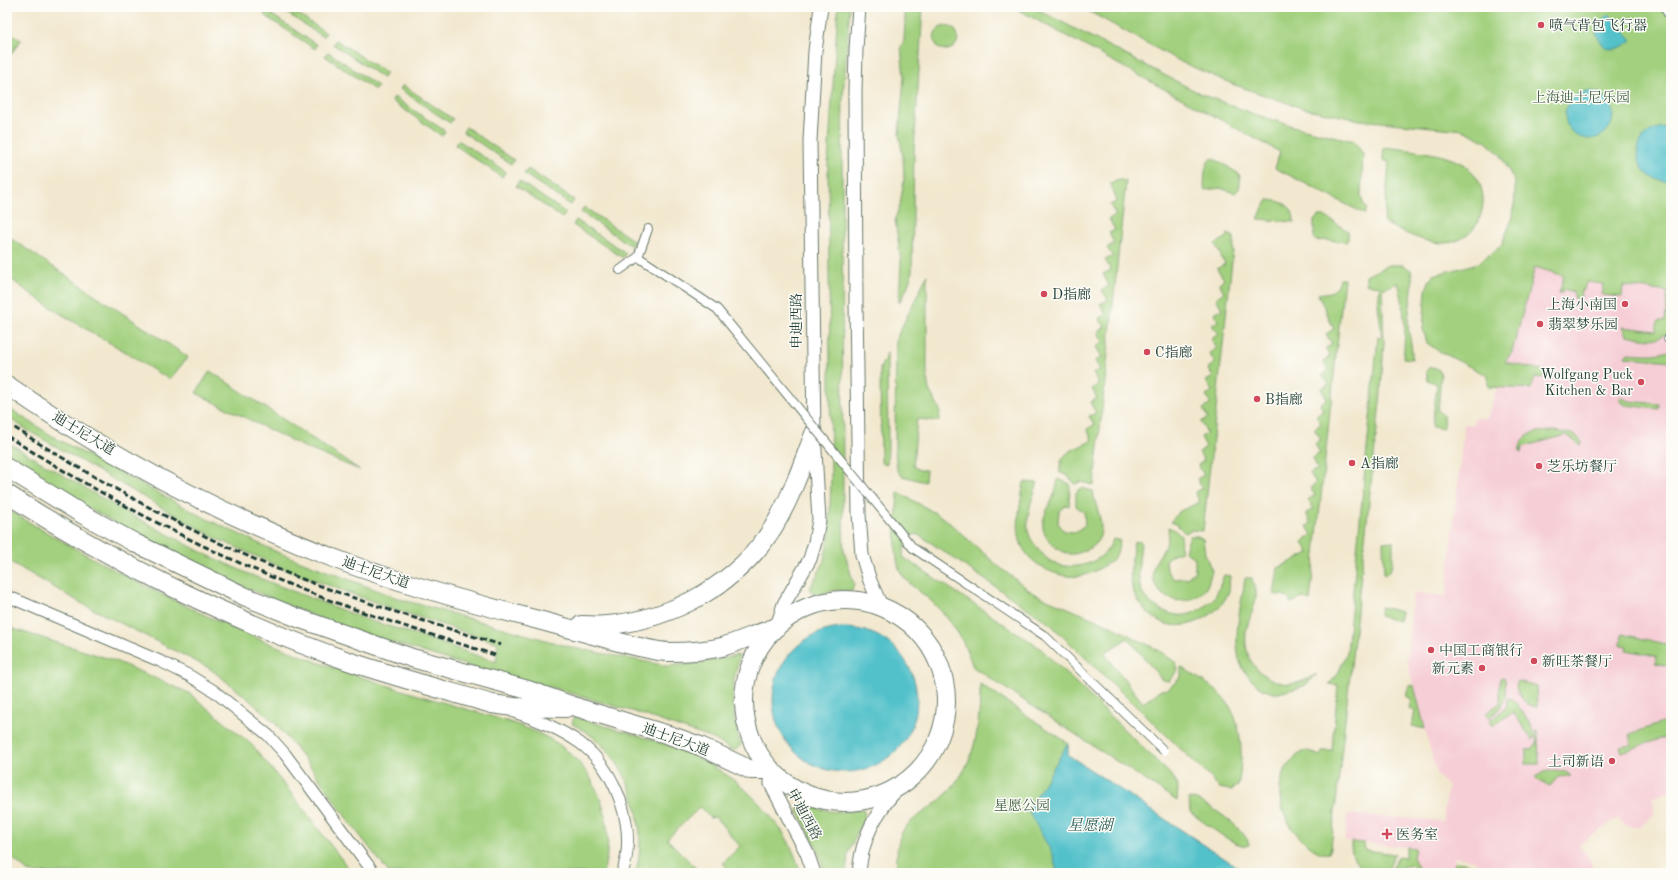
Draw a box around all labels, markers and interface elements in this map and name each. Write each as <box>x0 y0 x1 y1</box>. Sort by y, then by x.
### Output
place label: 喷气背包飞行器 <box>1549 18 1647 33</box>
marker: 喷气背包飞行器 <box>1536 20 1546 30</box>
park label: 上海迪士尼乐园 <box>1532 90 1630 105</box>
place label: D指廊 <box>1052 287 1091 302</box>
marker: D指廊 <box>1039 289 1049 299</box>
street label: 申迪西路 <box>789 293 804 349</box>
place label: 上海小南国 <box>1547 297 1617 312</box>
marker: 上海小南国 <box>1620 299 1630 309</box>
place label: 翡翠梦乐园 <box>1548 317 1618 332</box>
marker: 翡翠梦乐园 <box>1535 319 1545 329</box>
place label: C指廊 <box>1155 345 1192 360</box>
marker: C指廊 <box>1142 347 1152 357</box>
place label: Wolfgang Puck Kitchen & Bar <box>1540 368 1633 398</box>
marker: Wolfgang Puck Kitchen & Bar <box>1636 377 1646 387</box>
place label: B指廊 <box>1265 392 1303 407</box>
marker: B指廊 <box>1252 394 1262 404</box>
street label: 迪士尼大道 <box>50 409 118 458</box>
place label: A指廊 <box>1360 456 1399 471</box>
marker: A指廊 <box>1347 458 1357 468</box>
place label: 芝乐坊餐厅 <box>1547 459 1617 474</box>
marker: 芝乐坊餐厅 <box>1534 461 1544 471</box>
street label: 迪士尼大道 <box>340 554 411 591</box>
place label: 中国工商银行 <box>1439 643 1523 658</box>
marker: 中国工商银行 <box>1426 645 1436 655</box>
place label: 新旺茶餐厅 <box>1542 654 1612 669</box>
marker: 新旺茶餐厅 <box>1529 656 1539 666</box>
place label: 新元素 <box>1432 661 1474 676</box>
marker: 新元素 <box>1477 663 1487 673</box>
street label: 迪士尼大道 <box>640 720 711 758</box>
place label: 土司新语 <box>1548 754 1604 769</box>
marker: 土司新语 <box>1607 756 1617 766</box>
street label: 申迪西路 <box>785 786 824 842</box>
park label: 星愿公园 <box>994 798 1050 813</box>
water label: 星愿湖 <box>1067 817 1115 834</box>
place label: 医务室 <box>1396 827 1438 842</box>
marker: 医务室 <box>1381 828 1393 840</box>

